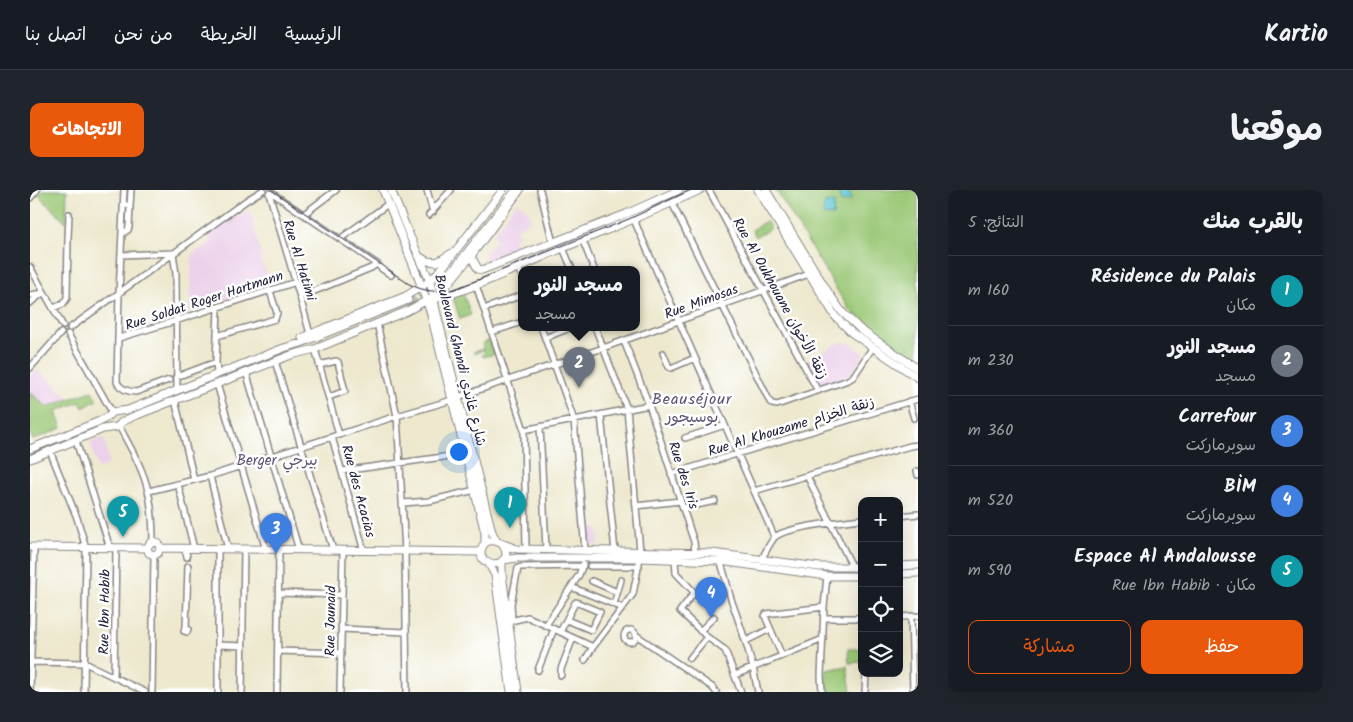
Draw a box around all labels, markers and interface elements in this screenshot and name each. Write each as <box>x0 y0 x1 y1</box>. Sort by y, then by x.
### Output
text: Kartio <box>1265 15 1328 54</box>
text: اتصل بنا <box>25 21 86 50</box>
text: من نحن <box>114 21 173 50</box>
text: الخريطة <box>201 21 257 50</box>
text: الرئيسية <box>285 21 341 50</box>
button: الاتجاهات <box>30 103 144 157</box>
text: موقعنا <box>1230 103 1323 159</box>
text: بالقرب منك <box>1203 206 1303 239</box>
text: النتائج: 5 <box>968 210 1024 235</box>
street label: Rue Al Oukhouane زنقة الأخوان <box>727 214 834 383</box>
street label: Rue Al Hatimi <box>276 217 322 304</box>
text: Résidence du Palais <box>1091 262 1256 292</box>
street label: Rue Soldat Roger Hartmann <box>122 265 286 337</box>
popup <box>518 266 640 331</box>
text: مسجد النور <box>535 271 623 301</box>
street label: Boulevard Ghandi شارع غاندي <box>428 272 492 449</box>
street label: Rue Mimosas <box>661 278 741 325</box>
text: 160 m <box>968 278 1009 303</box>
text: 1 <box>1285 278 1289 303</box>
text: مكان <box>1226 293 1256 318</box>
text: مسجد <box>535 302 576 327</box>
text: مسجد النور <box>1168 333 1256 363</box>
pin: 2 <box>563 347 595 388</box>
text: 230 m <box>968 348 1014 373</box>
text: 2 <box>1282 348 1292 373</box>
text: مسجد <box>1215 364 1256 389</box>
district label: Beauséjour بوسيجور <box>652 387 733 430</box>
street label: Rue Al Khouzame زنقة الخزام <box>705 391 877 463</box>
text: Carrefour <box>1179 402 1256 432</box>
text: 360 m <box>968 418 1013 443</box>
text: 3 <box>1283 418 1291 443</box>
text: سوبرماركت <box>1186 433 1256 458</box>
your location <box>446 439 472 465</box>
street label: Rue des Iris <box>662 439 704 512</box>
street label: Rue des Acacias <box>335 442 381 540</box>
district label: Berger بيرجي <box>236 449 318 473</box>
text: BİM <box>1224 472 1256 502</box>
pin: 1 <box>494 487 526 528</box>
text: 520 m <box>968 488 1013 513</box>
text: 4 <box>1283 488 1291 513</box>
pin: 5 <box>107 496 139 537</box>
map controls <box>858 497 903 677</box>
button: + <box>858 497 903 542</box>
text: سوبرماركت <box>1186 503 1256 528</box>
pin: 3 <box>260 513 292 554</box>
button: − <box>858 542 903 587</box>
text: Espace Al Andalousse <box>1074 542 1256 572</box>
text: 590 m <box>968 558 1012 583</box>
text: 5 <box>1283 558 1291 583</box>
street label: Rue Ibn Habib <box>93 568 117 655</box>
text: مكان · Rue Ibn Habib <box>1112 573 1256 598</box>
pin: 4 <box>695 577 727 618</box>
street label: Rue Jounaid <box>319 584 343 657</box>
button: locate <box>858 587 903 632</box>
button: مشاركة <box>968 620 1131 674</box>
button: حفظ <box>1141 620 1303 674</box>
button: layers <box>858 632 903 677</box>

